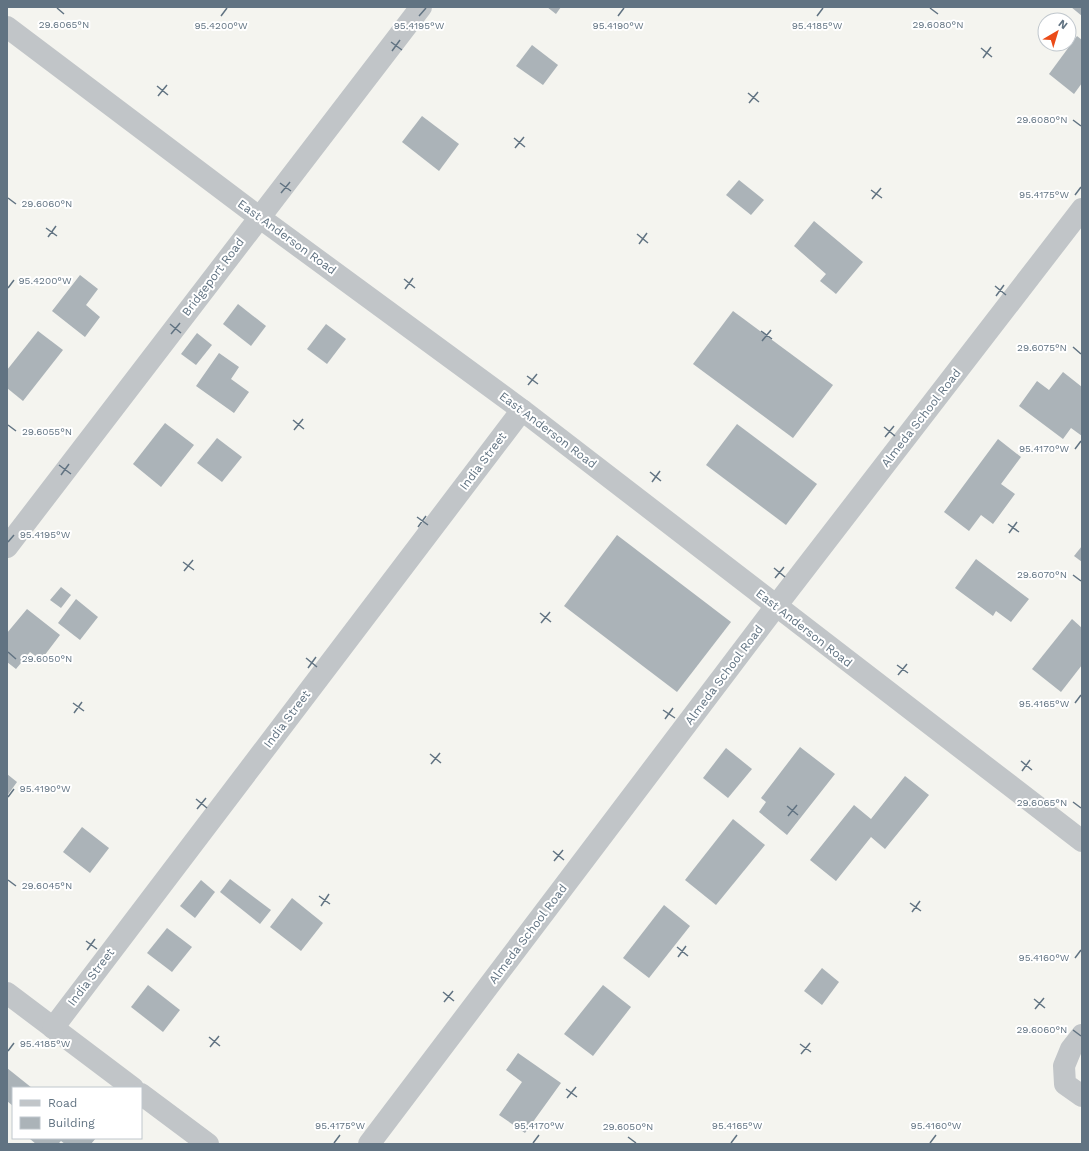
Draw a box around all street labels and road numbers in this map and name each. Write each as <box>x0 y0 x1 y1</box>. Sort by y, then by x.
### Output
street label: East Anderson Road <box>235 197 339 277</box>
street label: Bridgeport Road <box>179 235 247 319</box>
street label: Almeda School Road <box>878 366 964 470</box>
street label: East Anderson Road <box>497 389 599 471</box>
street label: India Street <box>457 429 509 493</box>
street label: East Anderson Road <box>753 586 855 670</box>
street label: Almeda School Road <box>682 622 766 728</box>
street label: India Street <box>261 687 313 751</box>
street label: Almeda School Road <box>486 881 570 987</box>
street label: India Street <box>65 945 117 1009</box>

